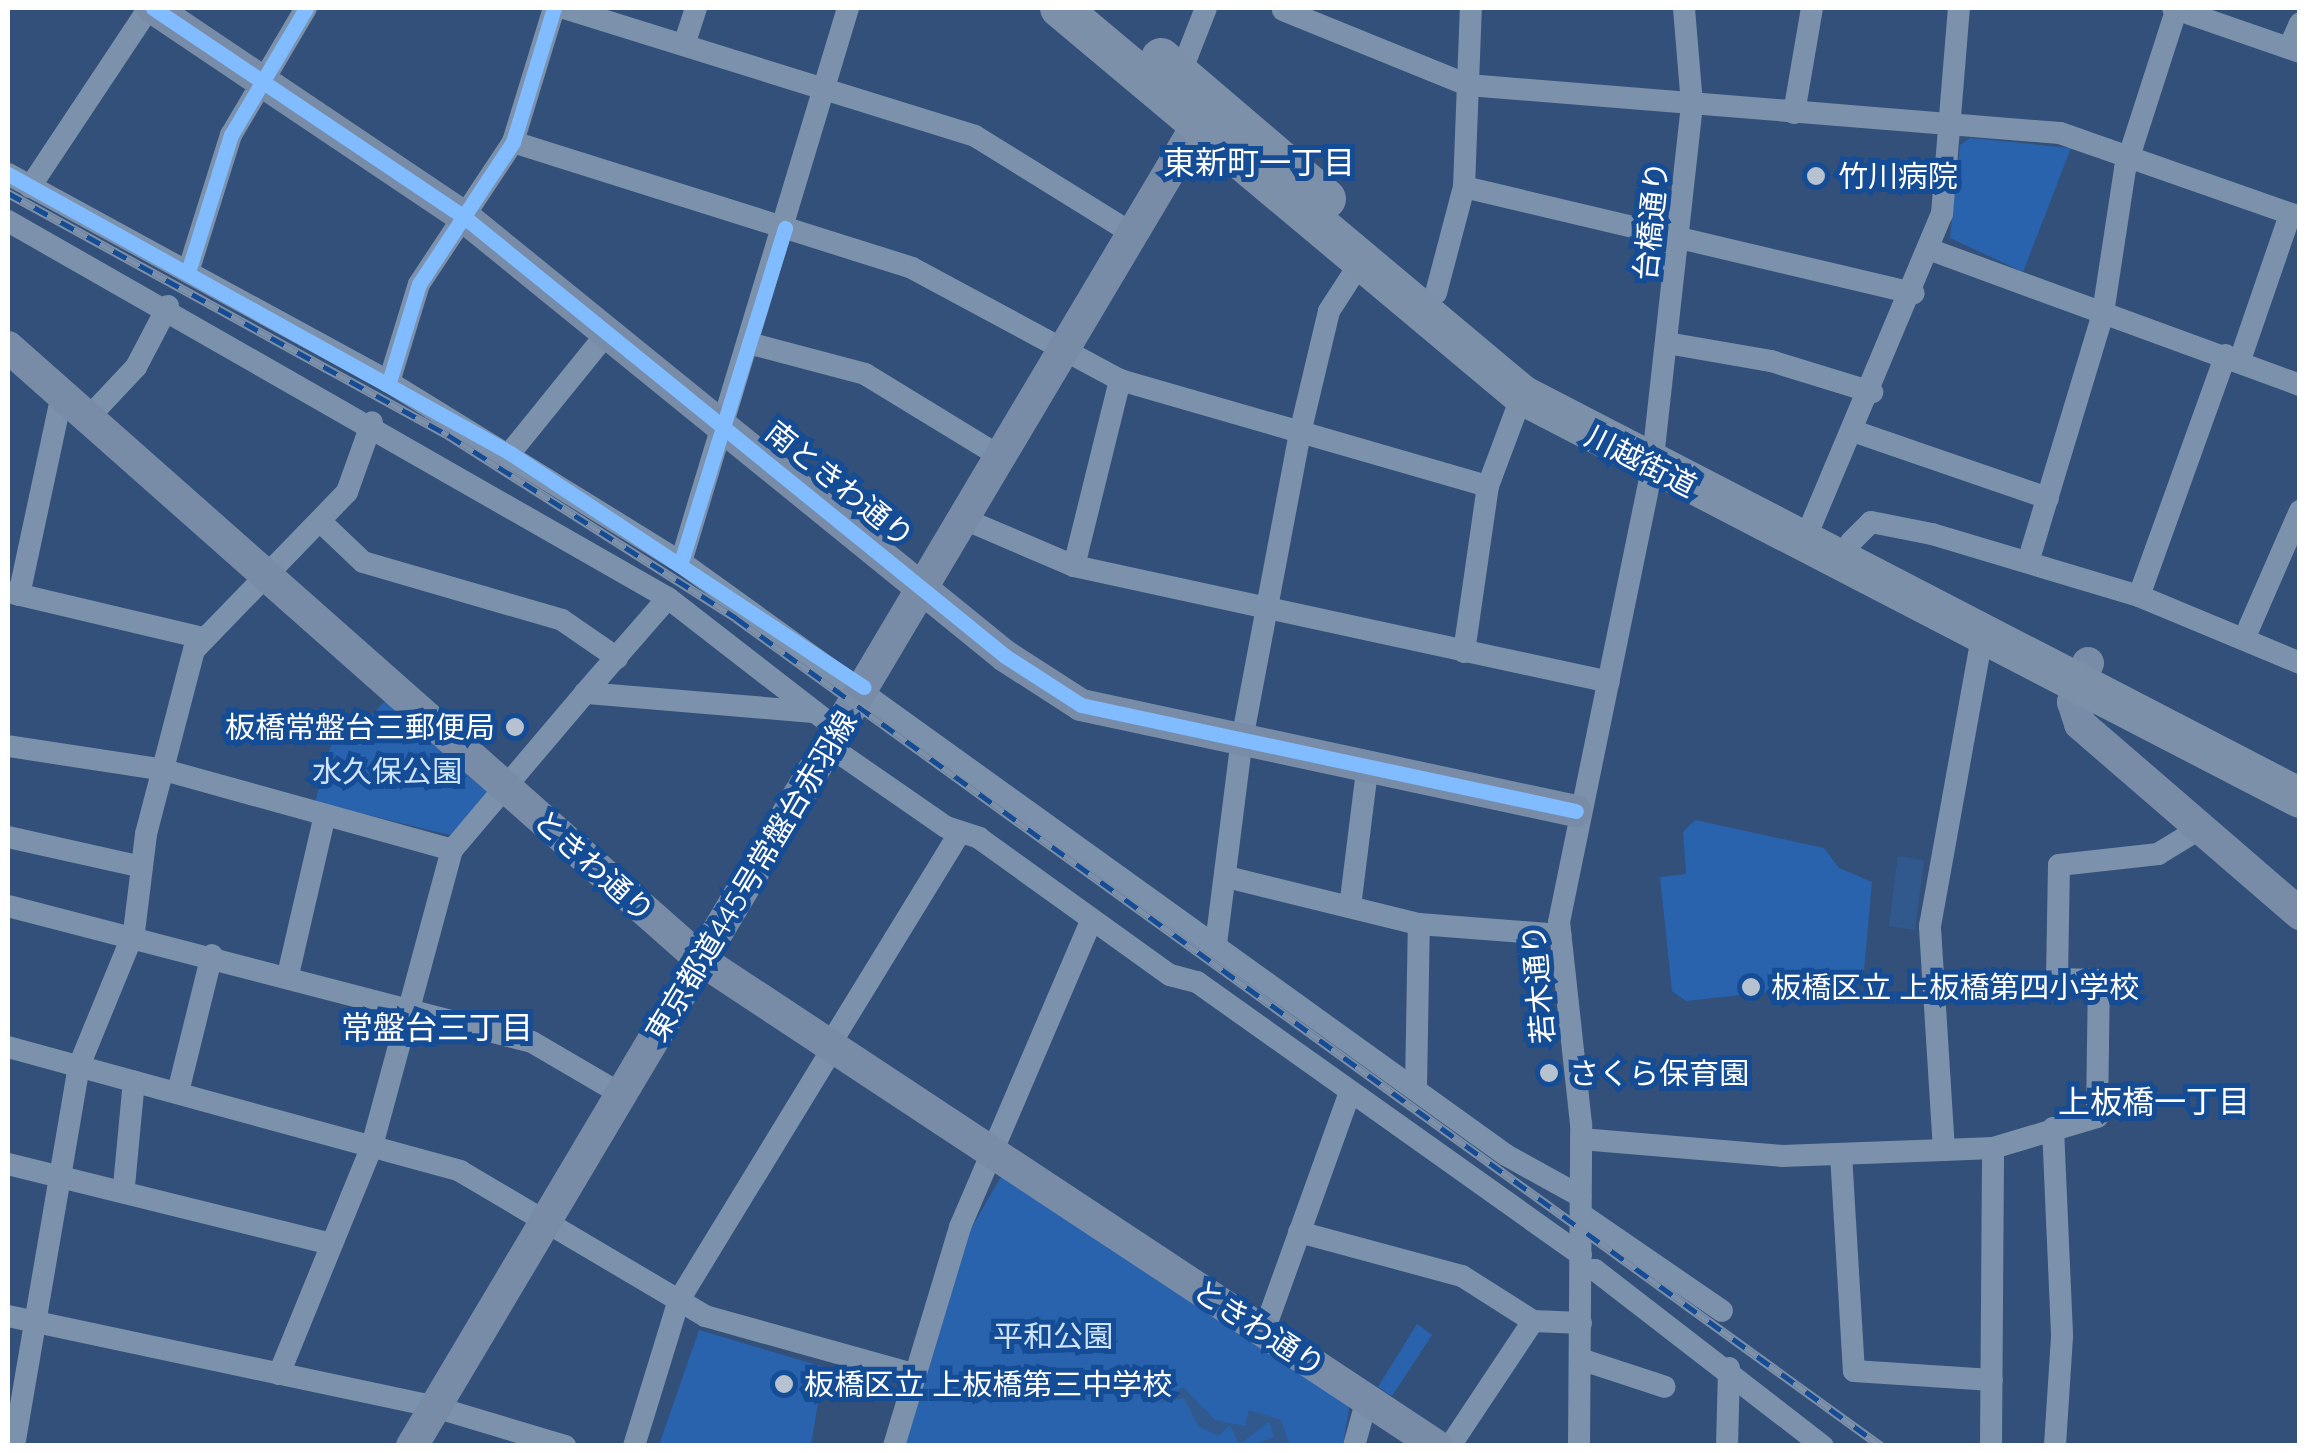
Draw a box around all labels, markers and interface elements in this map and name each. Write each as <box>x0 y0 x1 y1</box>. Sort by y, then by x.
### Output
district label: 東新町一丁目 <box>1163 143 1355 181</box>
place label: 竹川病院 <box>1838 158 1958 194</box>
street label: 台橋通り <box>1627 159 1675 283</box>
marker: 竹川病院 <box>1803 163 1829 189</box>
street label: 南ときわ通り <box>759 413 921 555</box>
street label: 川越街道 <box>1579 418 1703 504</box>
street label: 東京都道445号常盤台赤羽線 <box>638 705 864 1047</box>
place label: 板橋常盤台三郵便局 <box>225 709 495 745</box>
marker: 板橋常盤台三郵便局 <box>504 716 526 738</box>
park label: 水久保公園 <box>312 753 462 789</box>
street label: ときわ通り <box>526 802 662 930</box>
street label: 若木通り <box>1515 923 1561 1045</box>
place label: 板橋区立 上板橋第四小学校 <box>1771 969 2139 1005</box>
marker: 板橋区立 上板橋第四小学校 <box>1740 976 1762 998</box>
district label: 常盤台三丁目 <box>341 1008 533 1046</box>
place label: さくら保育園 <box>1569 1055 1749 1091</box>
marker: さくら保育園 <box>1538 1062 1560 1084</box>
district label: 上板橋一丁目 <box>2058 1082 2250 1120</box>
street label: ときわ通り <box>1186 1272 1332 1384</box>
park label: 平和公園 <box>993 1318 1113 1354</box>
place label: 板橋区立 上板橋第三中学校 <box>804 1366 1172 1402</box>
marker: 板橋区立 上板橋第三中学校 <box>773 1373 795 1395</box>

